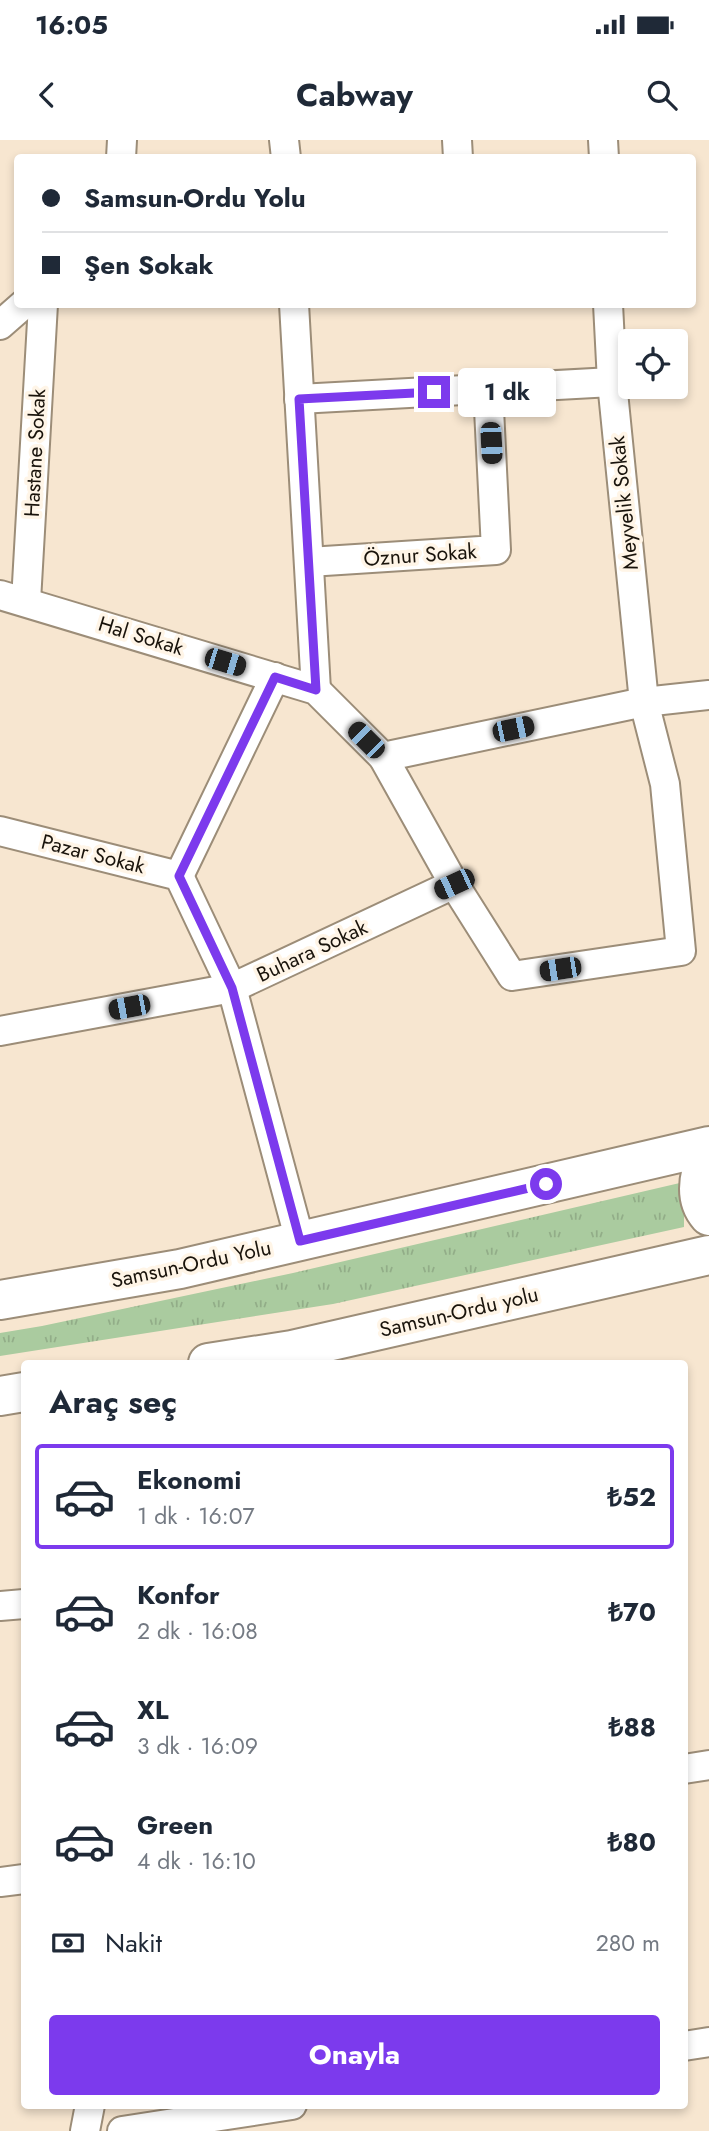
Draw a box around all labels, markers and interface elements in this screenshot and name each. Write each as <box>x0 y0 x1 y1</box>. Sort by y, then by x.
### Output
text: 16:05 <box>35 6 108 44</box>
text: Cabway <box>296 72 413 118</box>
icon: back <box>28 76 66 114</box>
icon: search <box>643 76 681 114</box>
text: Samsun-Ordu Yolu <box>84 179 306 217</box>
text: Şen Sokak <box>84 246 214 284</box>
map controls <box>618 329 688 399</box>
button: locate <box>618 329 688 399</box>
callout: 1 dk <box>458 368 556 416</box>
text: 1 dk <box>484 375 530 409</box>
route end <box>418 376 450 408</box>
street label: Hastane Sokak <box>17 387 53 518</box>
car <box>480 421 503 465</box>
street label: Meyvelik Sokak <box>602 434 646 571</box>
street label: Öznur Sokak <box>362 536 478 574</box>
street label: Hal Sokak <box>95 609 188 663</box>
car <box>202 646 249 678</box>
car <box>491 714 536 744</box>
car <box>344 718 389 762</box>
street label: Pazar Sokak <box>38 827 149 882</box>
car <box>431 866 478 902</box>
street label: Buhara Sokak <box>252 912 373 990</box>
car <box>538 955 583 983</box>
car <box>107 993 152 1021</box>
route start <box>530 1168 562 1200</box>
street label: Samsun-Ordu Yolu <box>108 1232 274 1296</box>
street label: Samsun-Ordu yolu <box>377 1279 541 1345</box>
text: Araç seç <box>49 1379 177 1425</box>
text: Ekonomi <box>137 1461 241 1499</box>
icon: car <box>53 1465 116 1528</box>
text: ₺52 <box>607 1478 656 1516</box>
text: 1 dk · 16:07 <box>137 1499 255 1533</box>
text: Konfor <box>137 1576 220 1614</box>
icon: car <box>53 1580 116 1643</box>
text: ₺70 <box>608 1593 656 1631</box>
text: 2 dk · 16:08 <box>137 1614 258 1648</box>
text: XL <box>137 1691 169 1729</box>
icon: car <box>53 1695 116 1758</box>
text: ₺88 <box>609 1708 656 1746</box>
text: 3 dk · 16:09 <box>137 1729 258 1763</box>
text: Green <box>137 1806 213 1844</box>
icon: car <box>53 1810 116 1873</box>
text: ₺80 <box>608 1823 656 1861</box>
text: 4 dk · 16:10 <box>137 1844 256 1878</box>
icon: cash <box>49 1924 87 1962</box>
text: Nakit <box>105 1924 162 1962</box>
text: 280 m <box>596 1926 660 1960</box>
button: Onayla <box>49 2015 660 2095</box>

